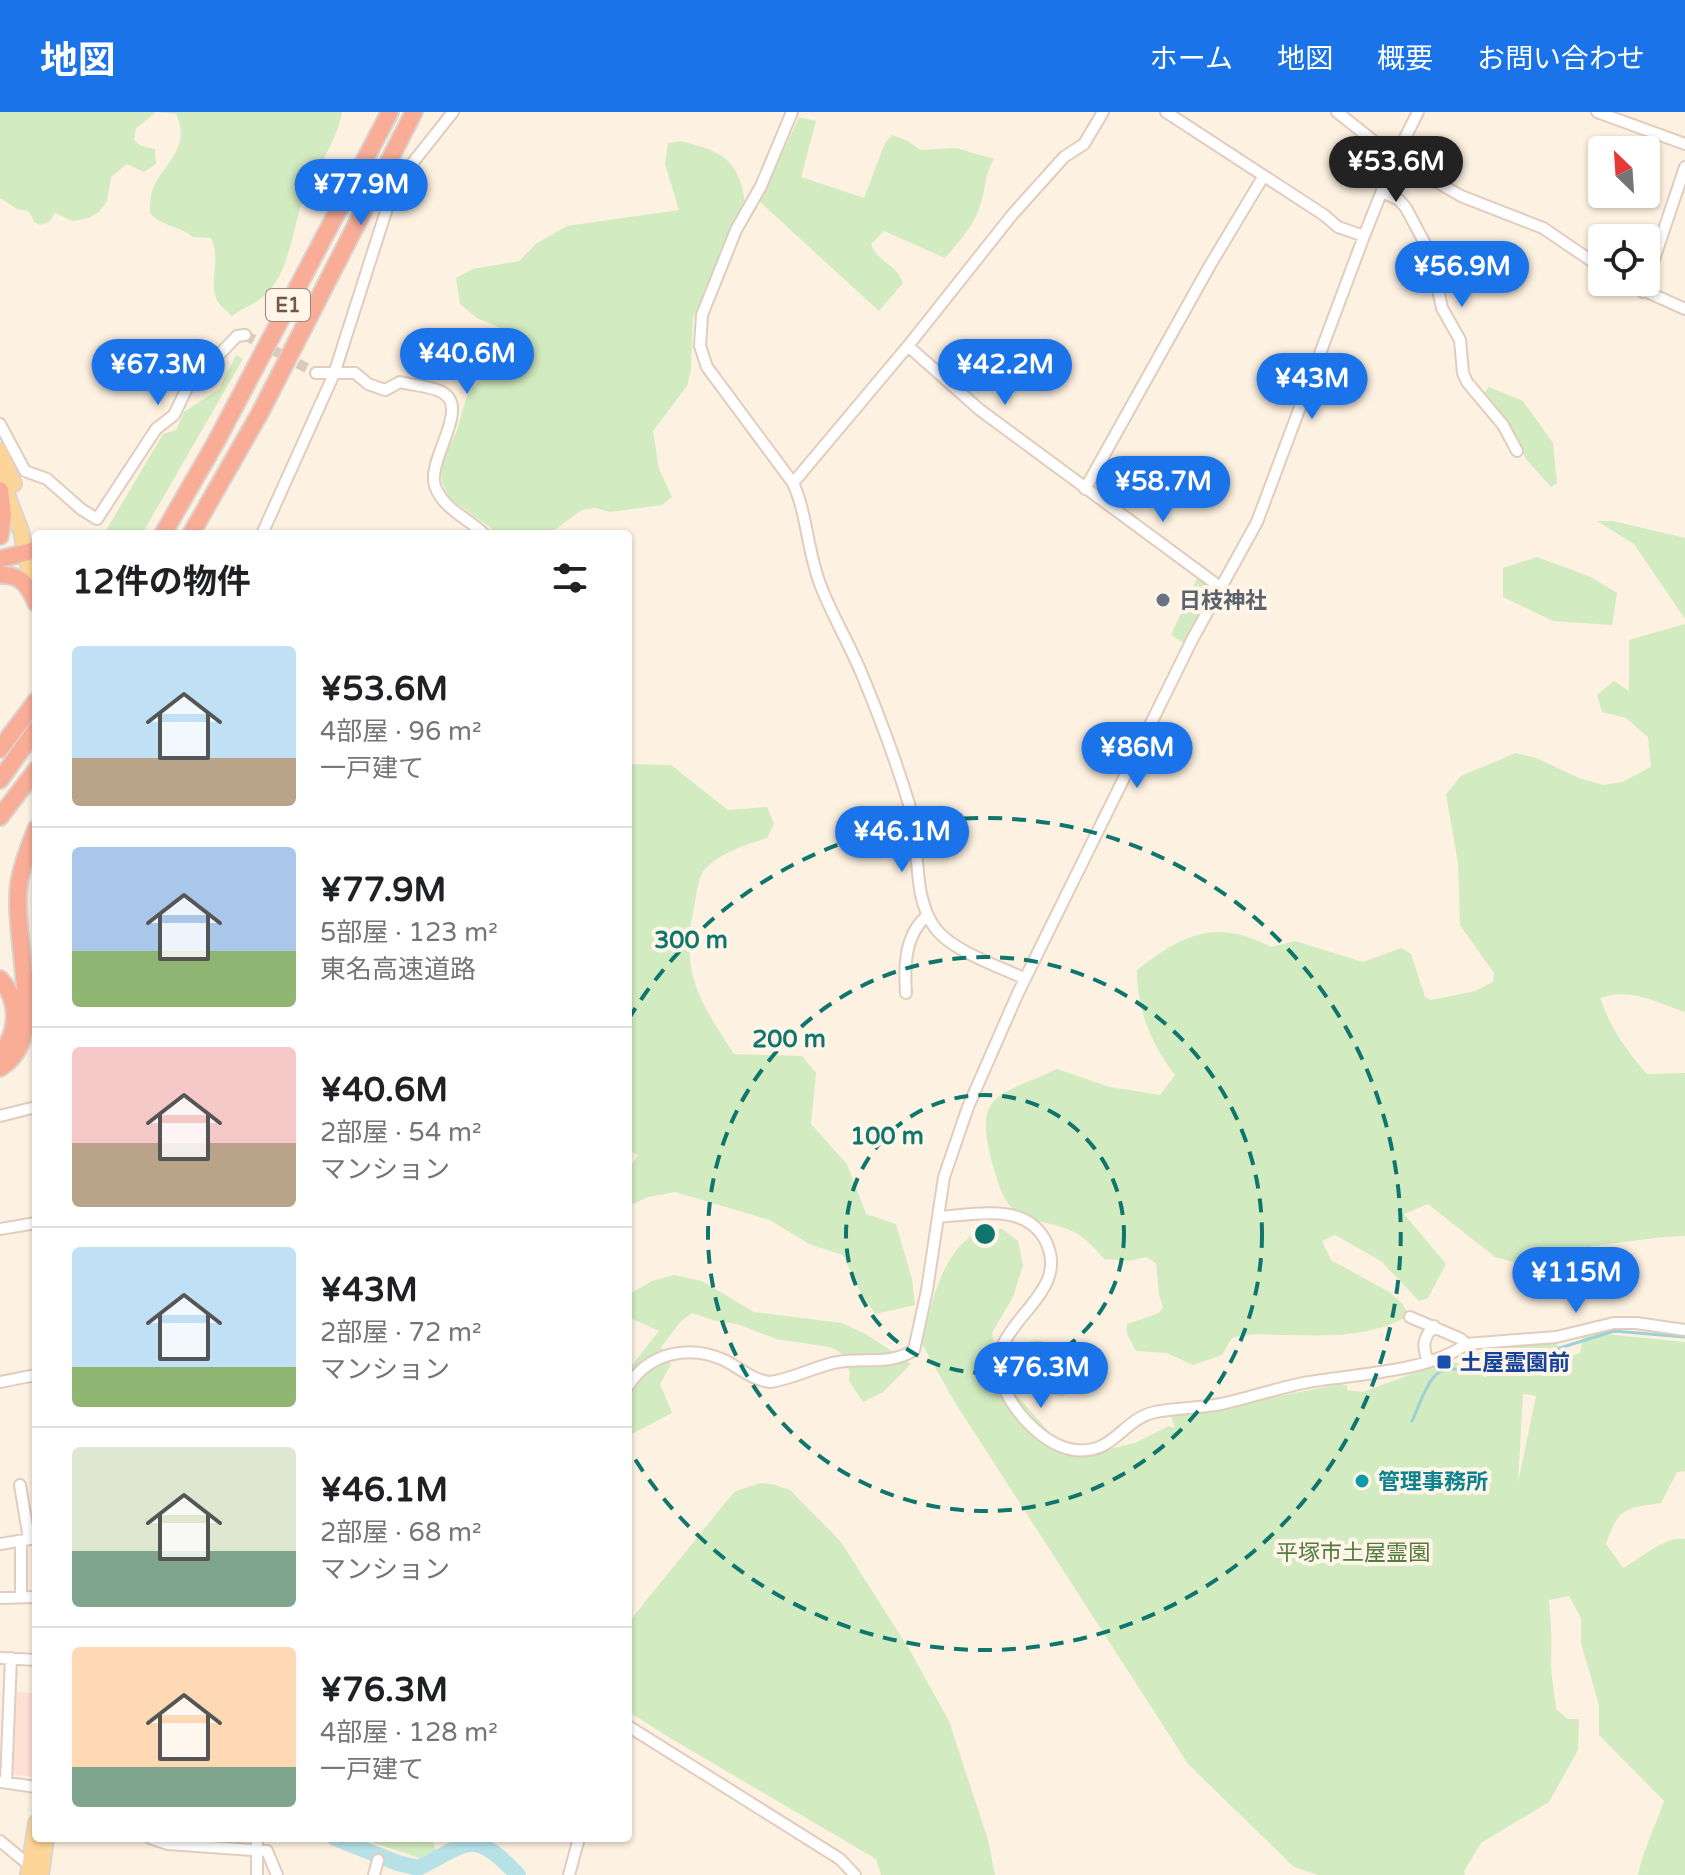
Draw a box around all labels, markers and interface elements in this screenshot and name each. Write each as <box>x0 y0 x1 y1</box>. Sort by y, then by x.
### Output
text: 地図 <box>40 38 116 84</box>
text: ホーム <box>1150 42 1233 76</box>
text: 地図 <box>1277 42 1333 76</box>
text: 概要 <box>1377 42 1433 76</box>
text: お問い合わせ <box>1477 42 1645 76</box>
pin: ¥53.6M <box>1331 136 1461 204</box>
north arrow <box>1588 136 1660 208</box>
map controls <box>1588 136 1660 296</box>
text: ¥53.6M <box>1347 146 1445 177</box>
pin: ¥77.9M <box>296 159 426 227</box>
text: ¥77.9M <box>313 169 409 200</box>
button: locate <box>1588 224 1660 296</box>
pin: ¥56.9M <box>1397 241 1527 309</box>
text: ¥56.9M <box>1413 251 1511 282</box>
road number: E1 <box>266 289 310 321</box>
pin: ¥40.6M <box>402 328 532 396</box>
text: ¥40.6M <box>418 338 516 369</box>
pin: ¥67.3M <box>93 339 223 407</box>
pin: ¥42.2M <box>940 339 1070 407</box>
text: ¥67.3M <box>110 349 206 380</box>
text: ¥42.2M <box>956 349 1054 380</box>
pin: ¥43M <box>1265 353 1359 421</box>
text: ¥43M <box>1275 363 1349 394</box>
pin: ¥58.7M <box>1098 456 1228 524</box>
text: ¥58.7M <box>1114 466 1212 497</box>
icon: filters <box>548 556 592 600</box>
text: 12件の物件 <box>72 562 251 603</box>
place label: 日枝神社 <box>1179 588 1267 614</box>
marker: 日枝神社 <box>1154 591 1172 609</box>
text: ¥53.6M <box>320 669 448 710</box>
icon: home <box>136 678 232 774</box>
text: 4部屋 · 96 m² <box>320 716 482 747</box>
pin: ¥86M <box>1090 722 1184 790</box>
text: ¥86M <box>1100 732 1174 763</box>
text: 一戸建て <box>320 753 424 784</box>
pin: ¥46.1M <box>837 806 967 874</box>
text: ¥46.1M <box>853 816 951 847</box>
text: ¥77.9M <box>320 870 446 911</box>
icon: home <box>136 879 232 975</box>
text: 5部屋 · 123 m² <box>320 917 498 948</box>
text: 300 m <box>654 926 728 955</box>
text: 東名高速道路 <box>320 954 476 985</box>
text: 200 m <box>752 1025 826 1054</box>
text: ¥40.6M <box>320 1070 448 1111</box>
icon: home <box>136 1079 232 1175</box>
text: 2部屋 · 54 m² <box>320 1117 482 1148</box>
text: 100 m <box>850 1122 924 1151</box>
text: マンション <box>320 1154 450 1185</box>
centre of rings <box>971 1220 999 1248</box>
pin: ¥115M <box>1520 1247 1632 1315</box>
text: ¥115M <box>1530 1257 1622 1288</box>
text: ¥43M <box>320 1270 418 1311</box>
icon: home <box>136 1279 232 1375</box>
text: 2部屋 · 72 m² <box>320 1317 482 1348</box>
pin: ¥76.3M <box>976 1342 1106 1410</box>
place label: 土屋霊園前 <box>1460 1350 1570 1376</box>
text: ¥76.3M <box>992 1352 1090 1383</box>
marker: 土屋霊園前 <box>1435 1353 1453 1371</box>
text: マンション <box>320 1354 450 1385</box>
place label: 管理事務所 <box>1378 1469 1488 1495</box>
text: ¥46.1M <box>320 1470 448 1511</box>
marker: 管理事務所 <box>1353 1472 1371 1490</box>
icon: home <box>136 1479 232 1575</box>
text: 2部屋 · 68 m² <box>320 1517 482 1548</box>
park label: 平塚市土屋霊園 <box>1276 1540 1430 1566</box>
text: マンション <box>320 1554 450 1585</box>
text: ¥76.3M <box>320 1670 448 1711</box>
icon: home <box>136 1679 232 1775</box>
text: 4部屋 · 128 m² <box>320 1717 498 1748</box>
text: 一戸建て <box>320 1754 424 1785</box>

